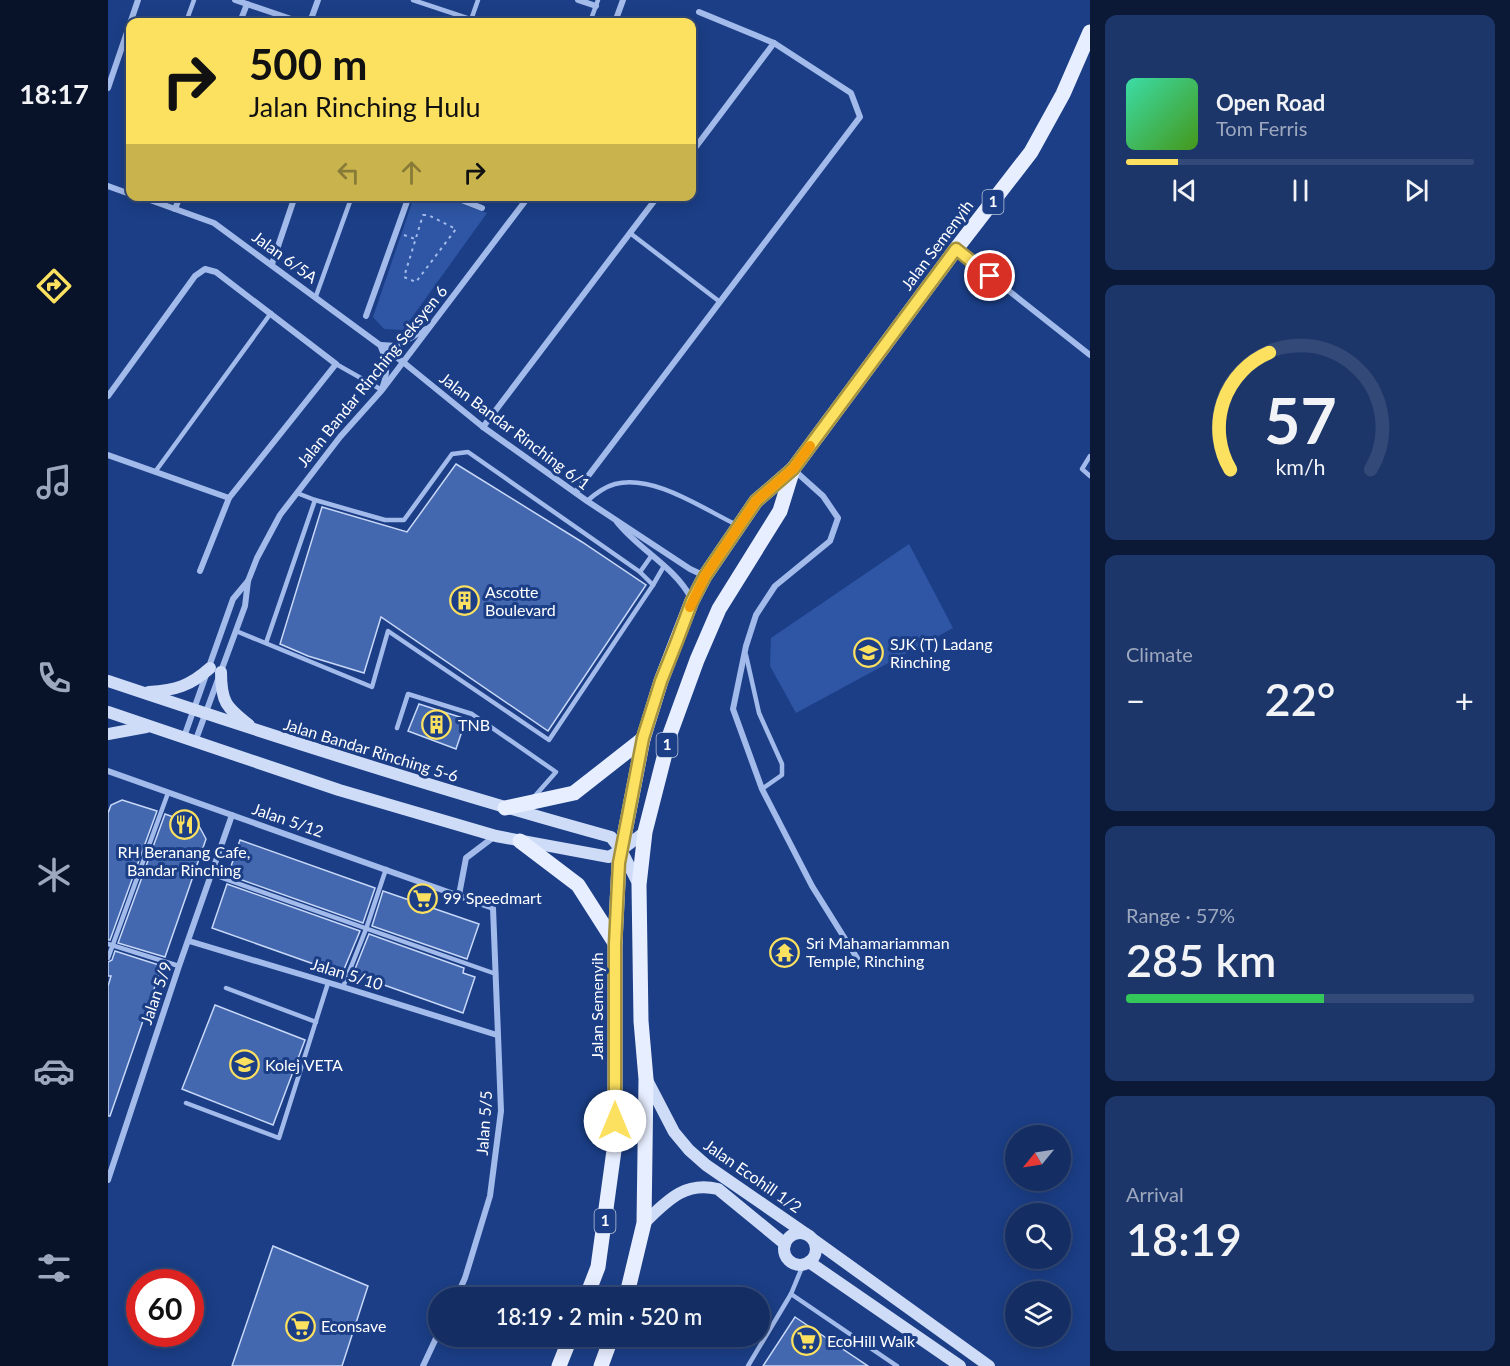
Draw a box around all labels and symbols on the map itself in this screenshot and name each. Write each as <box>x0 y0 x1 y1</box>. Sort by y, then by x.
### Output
road number: 1 <box>982 190 1004 214</box>
street label: Jalan Semenyih <box>897 196 977 293</box>
street label: Jalan 6/5A <box>249 227 322 287</box>
pin <box>964 250 1015 301</box>
street label: Jalan Bandar Rinching Seksyen 6 <box>293 281 451 470</box>
street label: Jalan Bandar Rinching 6/1 <box>437 368 594 493</box>
place label: Ascotte Boulevard <box>485 582 556 619</box>
building icon: Ascotte Boulevard <box>448 585 480 617</box>
place label: SJK (T) Ladang Rinching <box>890 634 993 671</box>
school or university icon: SJK (T) Ladang Rinching <box>853 637 885 669</box>
building icon: TNB <box>421 709 453 741</box>
street label: Jalan Bandar Rinching 5-6 <box>282 714 461 785</box>
place label: TNB <box>458 715 490 734</box>
road number: 1 <box>656 733 678 757</box>
street label: Jalan 5/12 <box>250 798 326 841</box>
restaurant icon: RH Beranang Cafe, Bandar Rinching <box>168 808 200 840</box>
place label: RH Beranang Cafe, Bandar Rinching <box>118 842 250 879</box>
supermarket icon: 99 Speedmart <box>406 882 438 914</box>
place label: 99 Speedmart <box>443 888 542 907</box>
place label: Sri Mahamariamman Temple, Rinching <box>806 933 950 970</box>
temple icon: Sri Mahamariamman Temple, Rinching <box>769 936 801 968</box>
street label: Jalan Semenyih <box>587 952 606 1060</box>
street label: Jalan 5/10 <box>309 954 385 993</box>
street label: Jalan 5/9 <box>136 959 175 1027</box>
school or university icon: Kolej VETA <box>228 1049 260 1081</box>
place label: Kolej VETA <box>265 1055 343 1074</box>
position arrow <box>583 1089 647 1153</box>
street label: Jalan 5/5 <box>472 1090 495 1156</box>
north arrow <box>1005 1125 1071 1191</box>
street label: Jalan Ecohill 1/2 <box>701 1135 806 1216</box>
road number: 1 <box>594 1209 616 1233</box>
speed limit sign: 60 <box>126 1269 204 1347</box>
supermarket icon: Econsave <box>284 1310 316 1342</box>
place label: Econsave <box>321 1316 387 1335</box>
supermarket icon: EcoHill Walk <box>790 1325 822 1357</box>
place label: EcoHill Walk <box>827 1331 916 1350</box>

